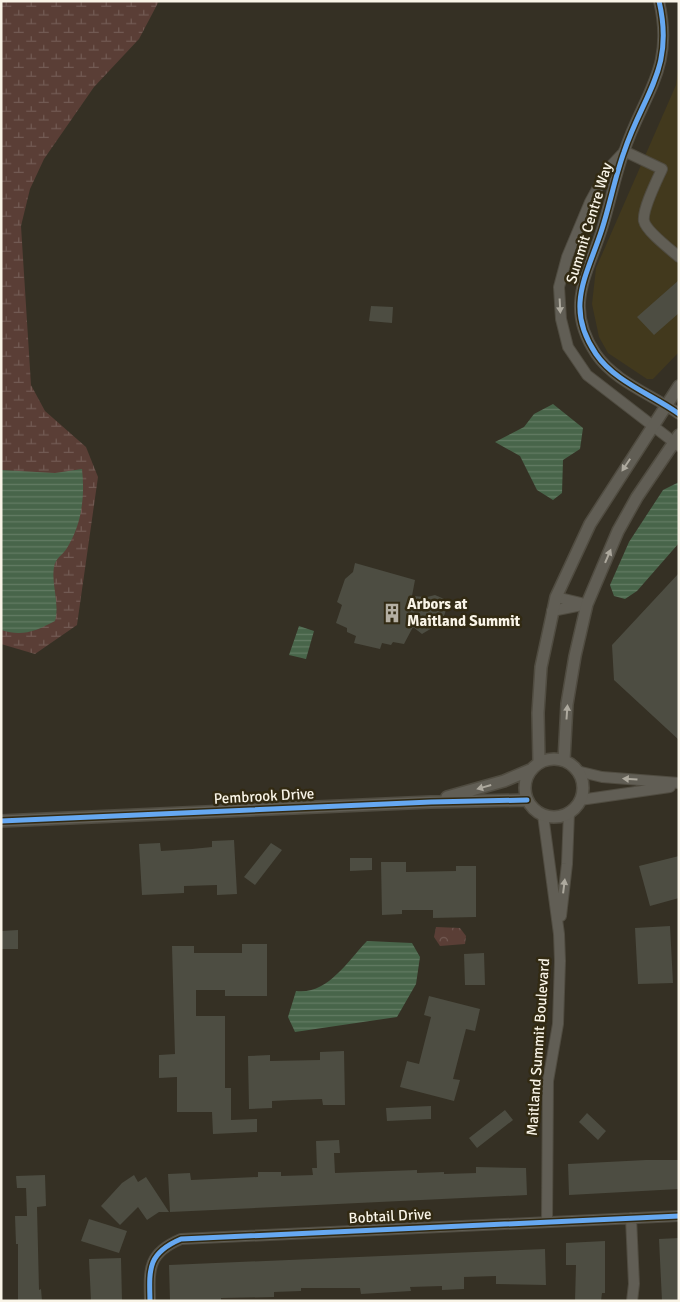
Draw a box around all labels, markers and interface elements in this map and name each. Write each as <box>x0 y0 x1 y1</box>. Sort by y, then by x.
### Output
street label: Summit Centre Way <box>562 160 616 286</box>
one-way arrow <box>556 298 564 314</box>
one-way arrow <box>621 458 631 472</box>
one-way arrow <box>604 548 612 563</box>
place label: Arbors at Maitland Summit <box>407 595 521 630</box>
building icon: Arbors at Maitland Summit <box>381 602 403 624</box>
one-way arrow <box>563 704 571 720</box>
one-way arrow <box>622 775 638 783</box>
one-way arrow <box>477 783 492 791</box>
street label: Pembrook Drive <box>213 784 315 808</box>
one-way arrow <box>560 878 568 894</box>
street label: Maitland Summit Boulevard <box>523 958 553 1136</box>
street label: Bobtail Drive <box>348 1205 432 1227</box>

